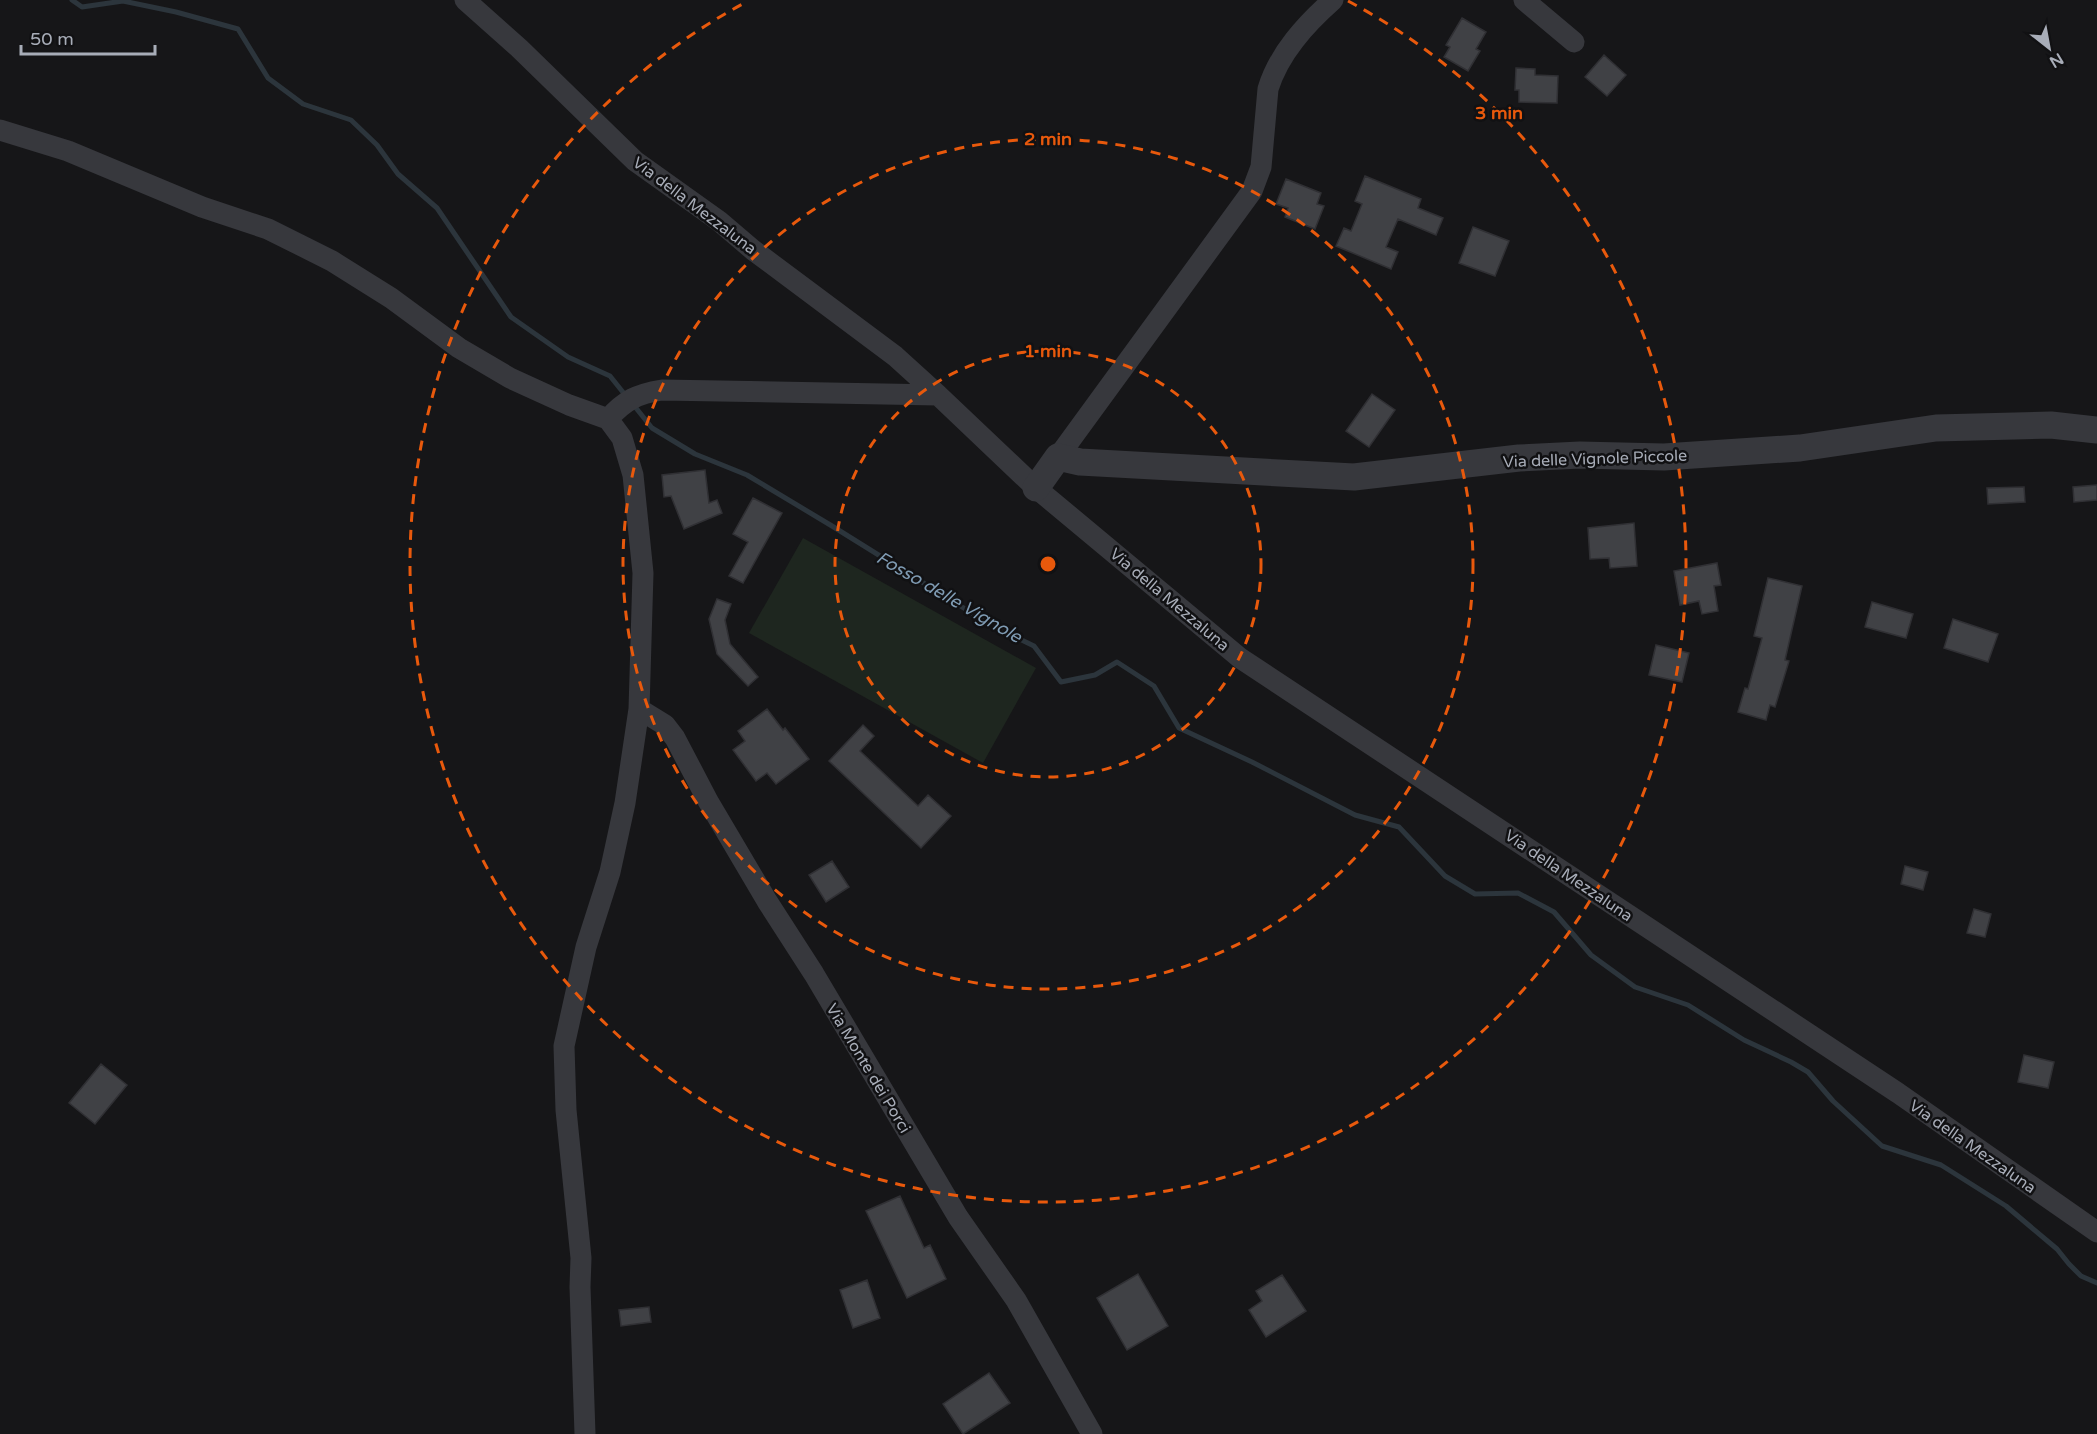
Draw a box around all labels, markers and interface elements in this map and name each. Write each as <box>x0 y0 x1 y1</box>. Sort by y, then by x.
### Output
scale bar <box>21 18 154 56</box>
north arrow <box>2019 18 2079 78</box>
text: 50 m <box>30 28 74 50</box>
text: N <box>2046 48 2067 72</box>
text: 3 min <box>1475 102 1523 124</box>
text: 2 min <box>1024 128 1072 150</box>
street label: Via della Mezzaluna <box>628 153 760 259</box>
text: 1 min <box>1024 340 1072 362</box>
street label: Via delle Vignole Piccole <box>1503 446 1688 472</box>
street label: Via della Mezzaluna <box>1105 544 1233 656</box>
water label: Fosso delle Vignole <box>872 546 1026 648</box>
centre of rings <box>1038 554 1058 574</box>
street label: Via della Mezzaluna <box>1501 826 1636 926</box>
street label: Via Monte dei Porci <box>822 1000 915 1137</box>
street label: Via della Mezzaluna <box>1905 1096 2040 1198</box>

